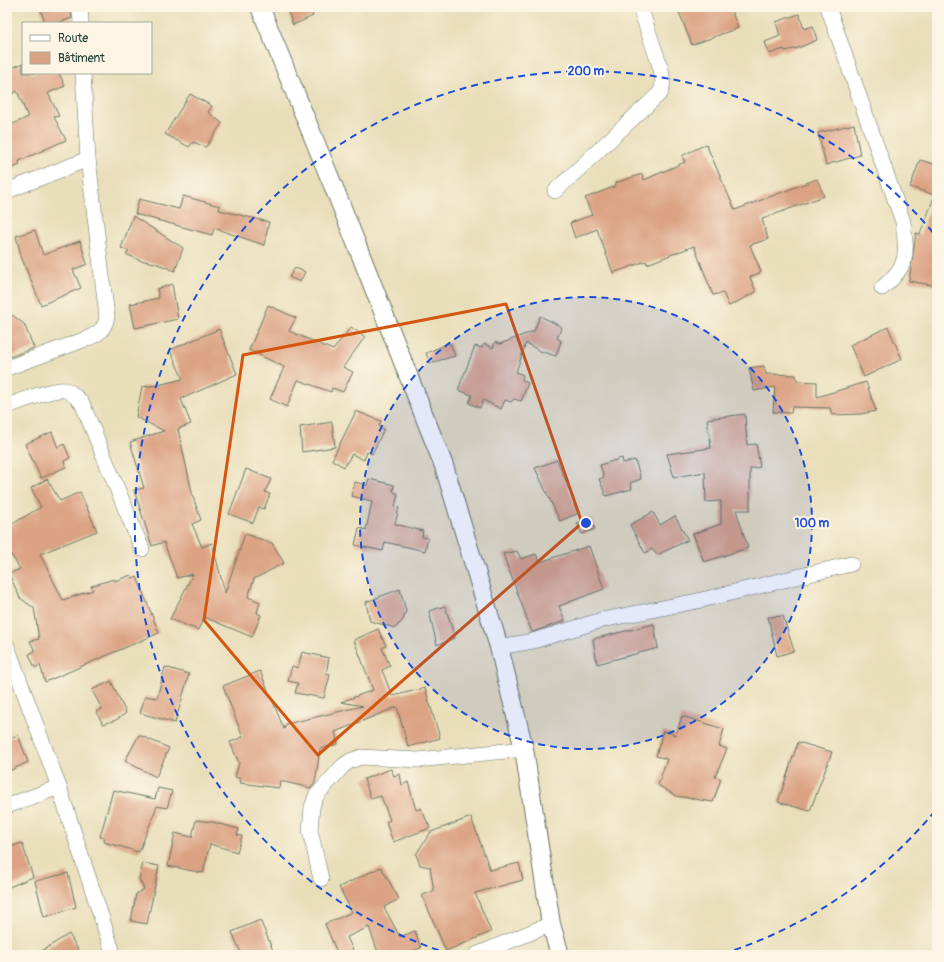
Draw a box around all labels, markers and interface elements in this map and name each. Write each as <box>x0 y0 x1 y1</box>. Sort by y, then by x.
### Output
legend <box>22 22 152 74</box>
text: Route <box>58 31 88 46</box>
text: Bâtiment <box>58 51 105 66</box>
text: 200 m <box>568 64 605 79</box>
centre of rings <box>579 516 593 530</box>
text: 100 m <box>795 516 830 531</box>

